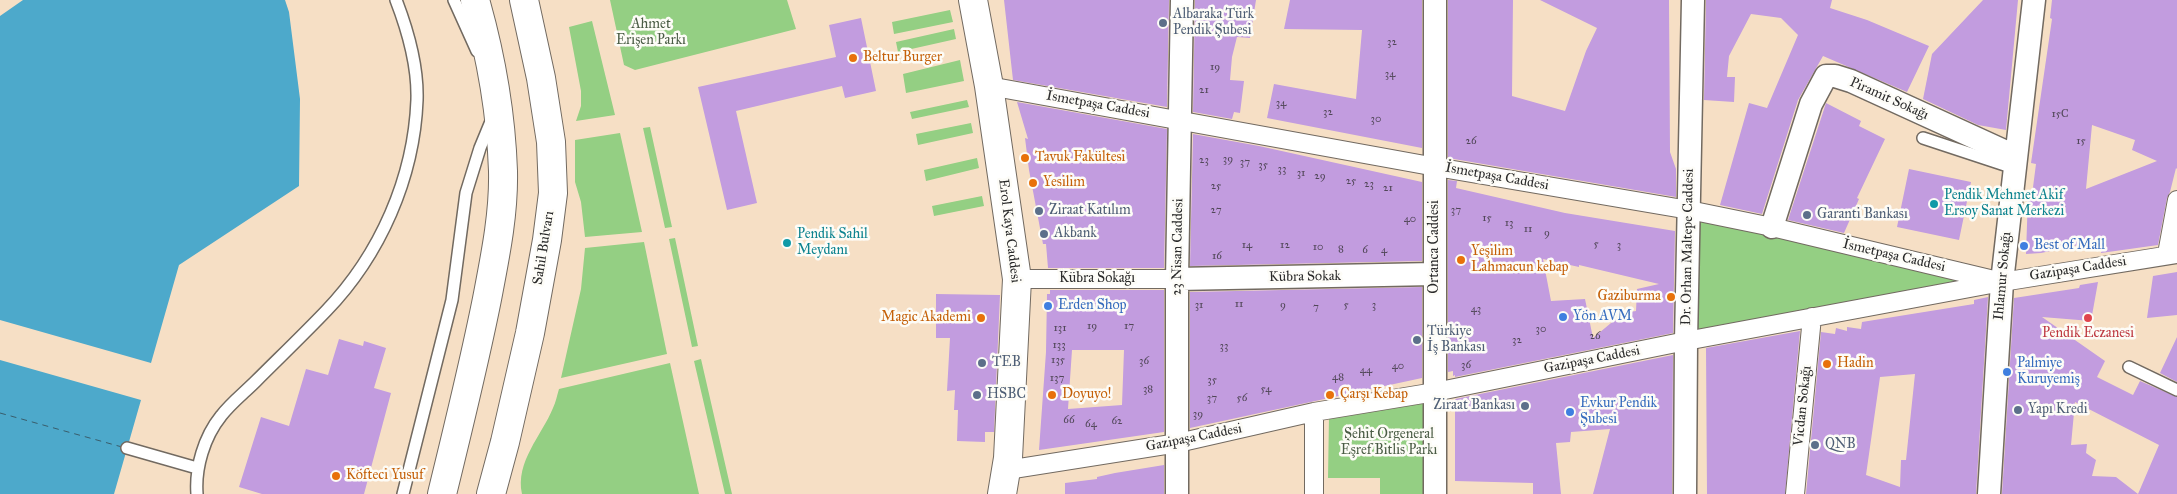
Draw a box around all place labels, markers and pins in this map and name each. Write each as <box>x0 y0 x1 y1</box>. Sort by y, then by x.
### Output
place label: Albaraka Türk Pendik Şubesi <box>1173 7 1254 40</box>
marker: Albaraka Türk Pendik Şubesi <box>1157 17 1169 29</box>
place label: Beltur Burger <box>863 50 942 66</box>
marker: Beltur Burger <box>847 52 859 64</box>
place label: Tavuk Fakültesi <box>1035 150 1125 166</box>
marker: Tavuk Fakültesi <box>1019 152 1031 164</box>
place label: Yesilim <box>1043 175 1085 191</box>
marker: Yesilim <box>1027 177 1039 189</box>
place label: Pendik Mehmet Akif Ersoy Sanat Merkezi <box>1944 188 2064 220</box>
marker: Pendik Mehmet Akif Ersoy Sanat Merkezi <box>1928 198 1940 210</box>
place label: Ziraat Katılım <box>1049 203 1131 219</box>
marker: Ziraat Katılım <box>1033 205 1045 217</box>
place label: Garanti Bankası <box>1817 207 1908 223</box>
marker: Garanti Bankası <box>1801 209 1813 221</box>
place label: Akbank <box>1054 226 1097 242</box>
place label: Pendik Sahil Meydanı <box>797 227 868 260</box>
marker: Akbank <box>1038 228 1050 240</box>
marker: Pendik Sahil Meydanı <box>781 237 793 249</box>
place label: Best of Mall <box>2034 238 2105 254</box>
marker: Best of Mall <box>2018 240 2030 252</box>
place label: Yeşilim Lahmacun kebap <box>1471 244 1569 276</box>
marker: Yeşilim Lahmacun kebap <box>1455 254 1467 266</box>
place label: Gaziburma <box>1597 289 1661 305</box>
marker: Gaziburma <box>1665 291 1677 303</box>
place label: Erden Shop <box>1058 298 1127 314</box>
marker: Erden Shop <box>1042 300 1054 312</box>
place label: Yön AVM <box>1573 309 1632 325</box>
place label: Magic Akademi <box>881 310 971 326</box>
marker: Yön AVM <box>1557 311 1569 323</box>
marker: Magic Akademi <box>975 312 987 324</box>
marker: Pendik Eczanesi <box>2082 312 2094 324</box>
place label: Türkiye İş Bankası <box>1427 324 1485 357</box>
place label: Pendik Eczanesi <box>2042 326 2134 342</box>
marker: Türkiye İş Bankası <box>1411 334 1423 346</box>
place label: TEB <box>992 355 1021 371</box>
place label: Hadin <box>1837 356 1873 372</box>
place label: Palmiye Kuruyemiş <box>2017 356 2080 388</box>
marker: TEB <box>976 357 988 369</box>
marker: Hadin <box>1821 358 1833 370</box>
marker: Palmiye Kuruyemiş <box>2001 366 2013 378</box>
place label: HSBC <box>987 387 1026 403</box>
place label: Doyuyo! <box>1062 387 1112 403</box>
place label: Çarşı Kebap <box>1340 387 1408 403</box>
marker: HSBC <box>971 389 983 401</box>
marker: Doyuyo! <box>1046 389 1058 401</box>
marker: Çarşı Kebap <box>1324 389 1336 401</box>
place label: Evkur Pendik Şubesi <box>1580 396 1657 428</box>
place label: Ziraat Bankası <box>1433 398 1515 414</box>
marker: Ziraat Bankası <box>1519 400 1531 412</box>
place label: Yapı Kredi <box>2028 402 2088 418</box>
marker: Yapı Kredi <box>2012 404 2024 416</box>
marker: Evkur Pendik Şubesi <box>1564 406 1576 418</box>
place label: QNB <box>1825 437 1856 453</box>
marker: QNB <box>1809 439 1821 451</box>
place label: Köfteci Yusuf <box>346 468 424 484</box>
marker: Köfteci Yusuf <box>330 470 342 482</box>

